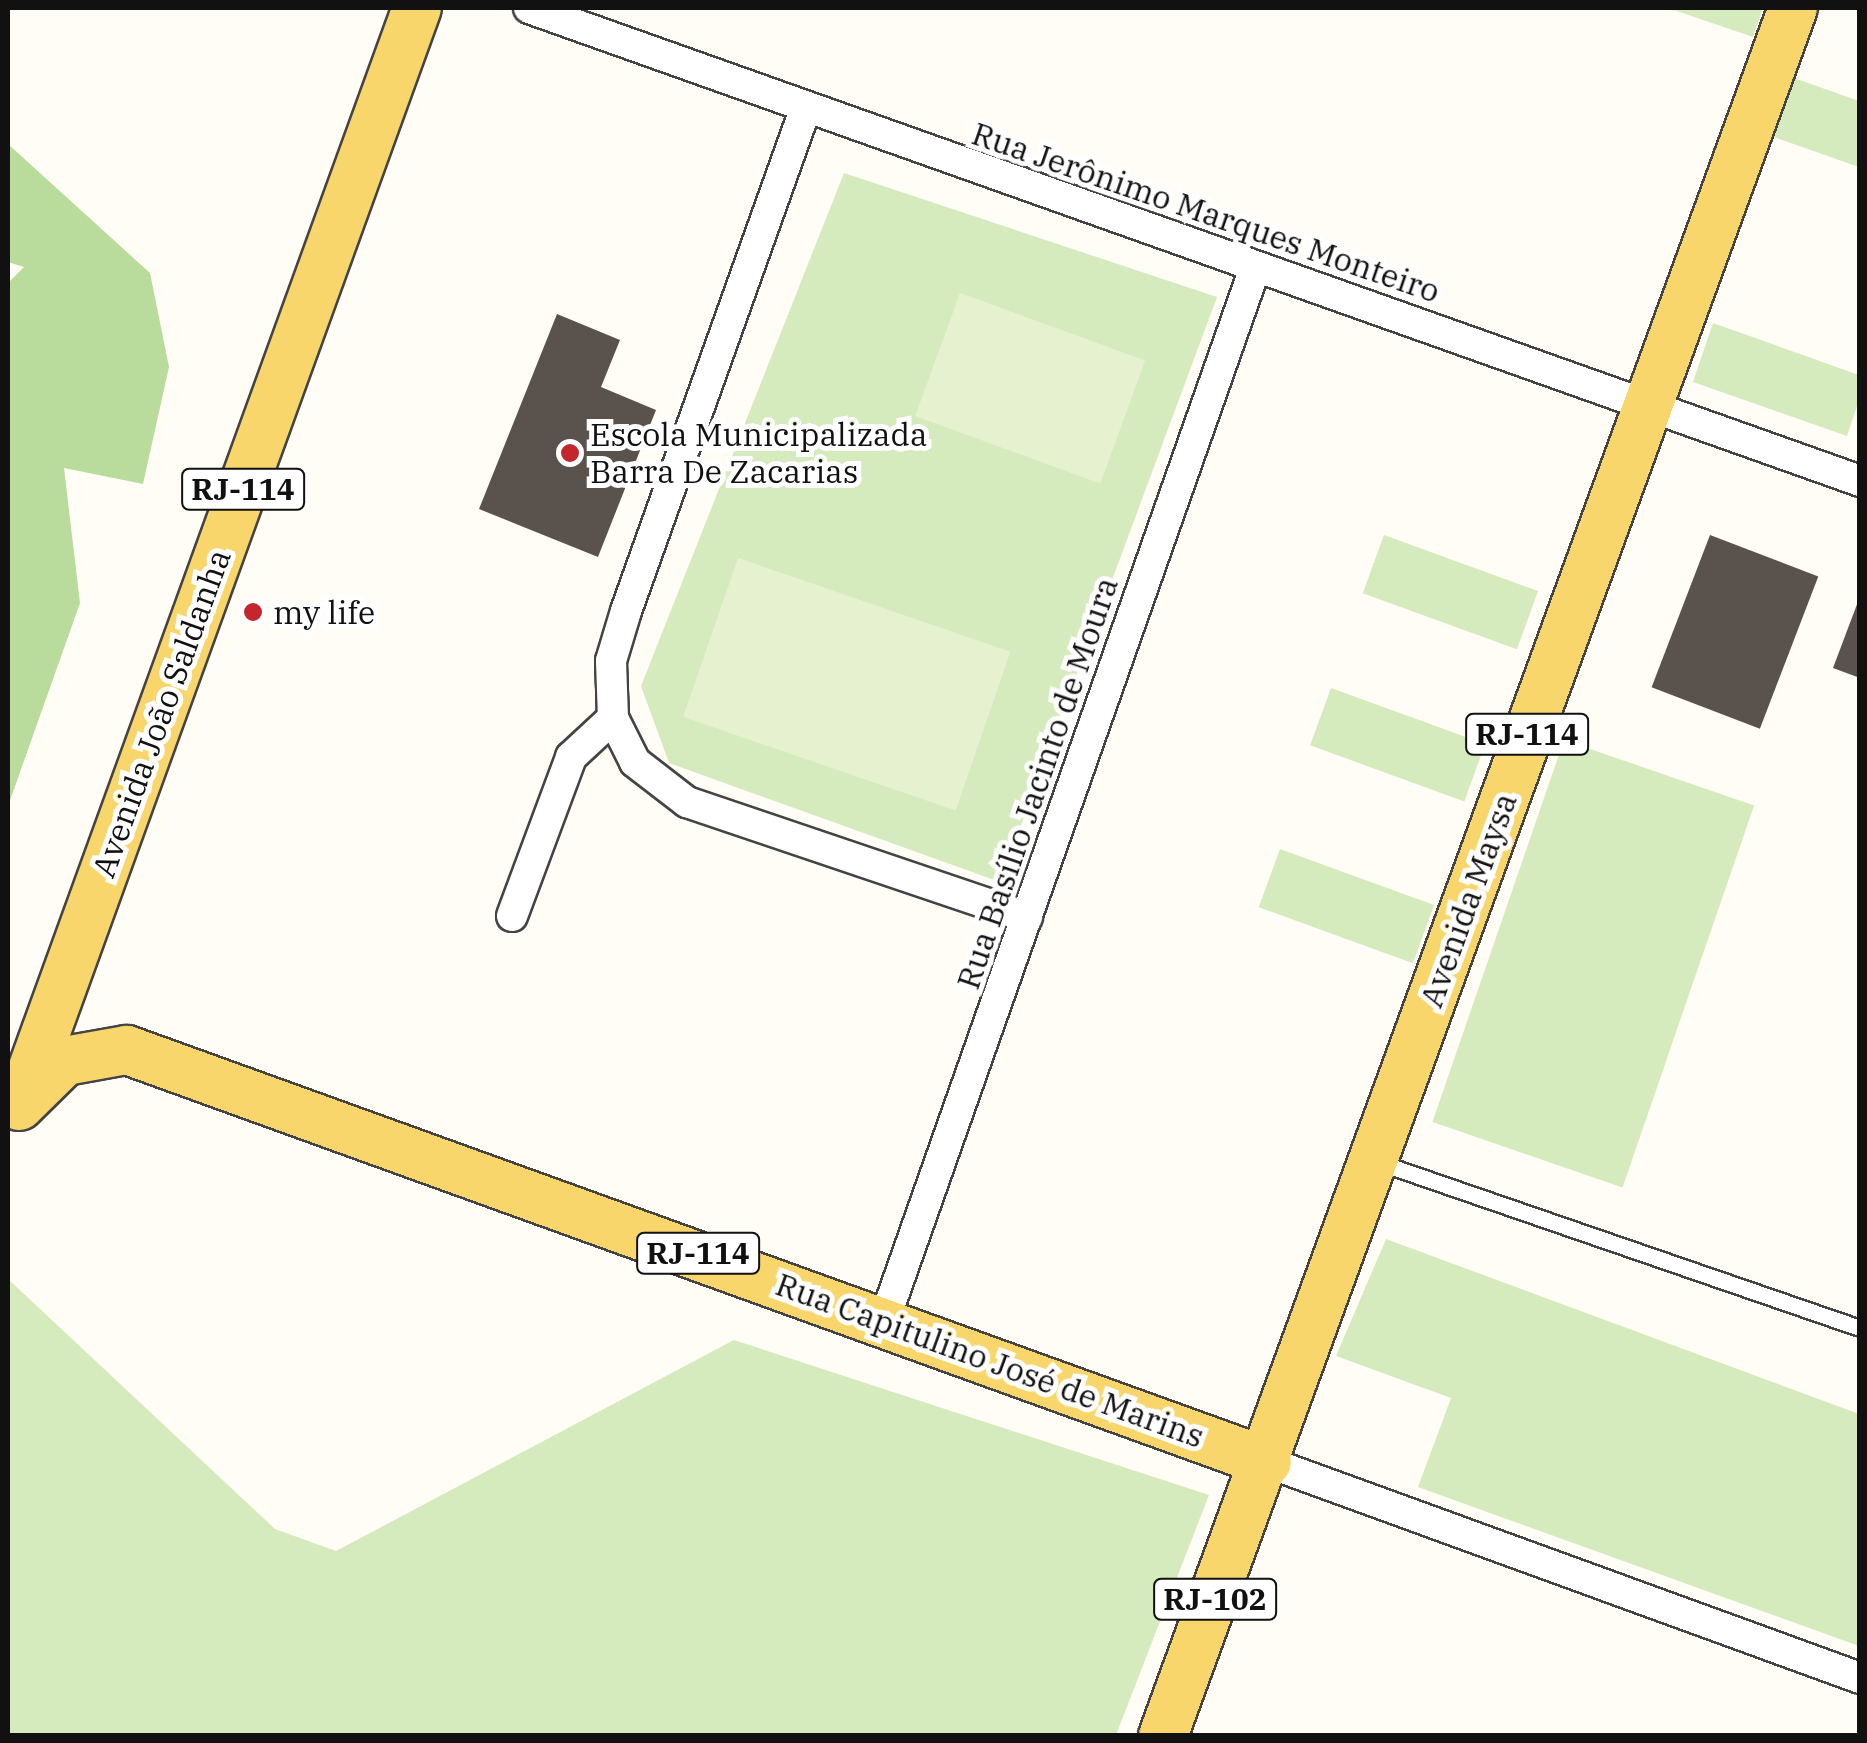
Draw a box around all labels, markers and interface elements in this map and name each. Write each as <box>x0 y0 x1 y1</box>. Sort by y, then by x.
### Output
street label: Rua Jerônimo Marques Monteiro <box>967 114 1445 310</box>
place label: Escola Municipalizada Barra De Zacarias <box>590 416 927 491</box>
marker: Escola Municipalizada Barra De Zacarias <box>559 442 581 464</box>
road number: RJ-114 <box>180 464 306 514</box>
street label: Avenida João Saldanha <box>84 544 238 882</box>
street label: Rua Basílio Jacinto de Moura <box>948 572 1126 994</box>
place label: my life <box>273 593 375 631</box>
marker: my life <box>242 601 264 623</box>
road number: RJ-114 <box>1464 709 1590 759</box>
street label: Avenida Maysa <box>1411 788 1525 1012</box>
road number: RJ-114 <box>636 1228 760 1278</box>
street label: Rua Capitulino José de Marins <box>771 1265 1209 1455</box>
road number: RJ-102 <box>1152 1574 1278 1624</box>

